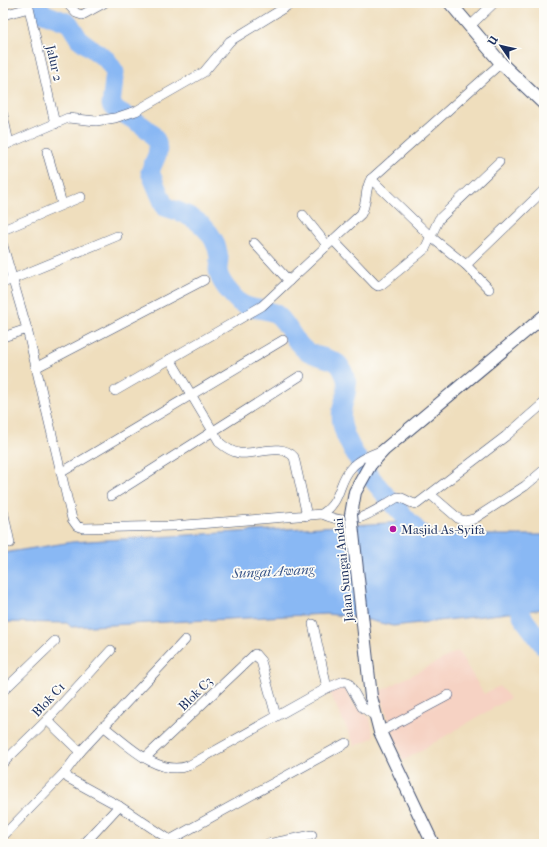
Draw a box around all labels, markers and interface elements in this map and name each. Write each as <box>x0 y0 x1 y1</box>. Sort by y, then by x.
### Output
north arrow <box>481 26 521 66</box>
text: U <box>485 33 501 49</box>
street label: Jalur 2 <box>43 43 66 83</box>
street label: Jalan Sungai Andai <box>331 517 357 624</box>
place label: Masjid As-Syifa <box>401 522 486 537</box>
marker: Masjid As-Syifa <box>388 524 398 534</box>
water label: Sungai Awang <box>230 561 315 582</box>
street label: Blok C3 <box>175 673 216 714</box>
street label: Blok C1 <box>29 679 68 720</box>

